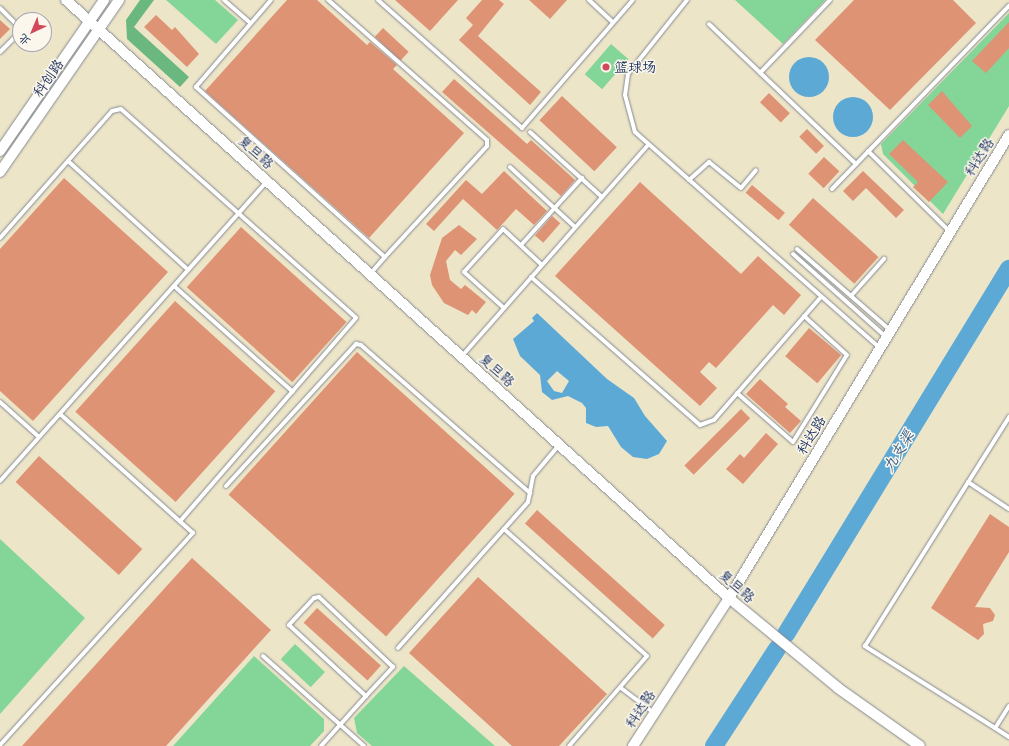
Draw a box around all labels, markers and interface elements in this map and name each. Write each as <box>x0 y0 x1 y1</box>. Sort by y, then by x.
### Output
north arrow <box>12 12 52 52</box>
text: 北 <box>15 31 33 49</box>
street label: 科创路 <box>29 56 67 100</box>
place label: 篮球场 <box>614 59 656 75</box>
marker: 篮球场 <box>601 62 611 72</box>
street label: 复旦路 <box>235 132 277 172</box>
street label: 科达路 <box>961 135 997 179</box>
street label: 复旦路 <box>476 350 518 390</box>
street label: 科达路 <box>793 413 829 457</box>
water label: 九支渠 <box>879 427 917 475</box>
street label: 复旦路 <box>716 566 758 606</box>
street label: 科达路 <box>622 687 658 731</box>

